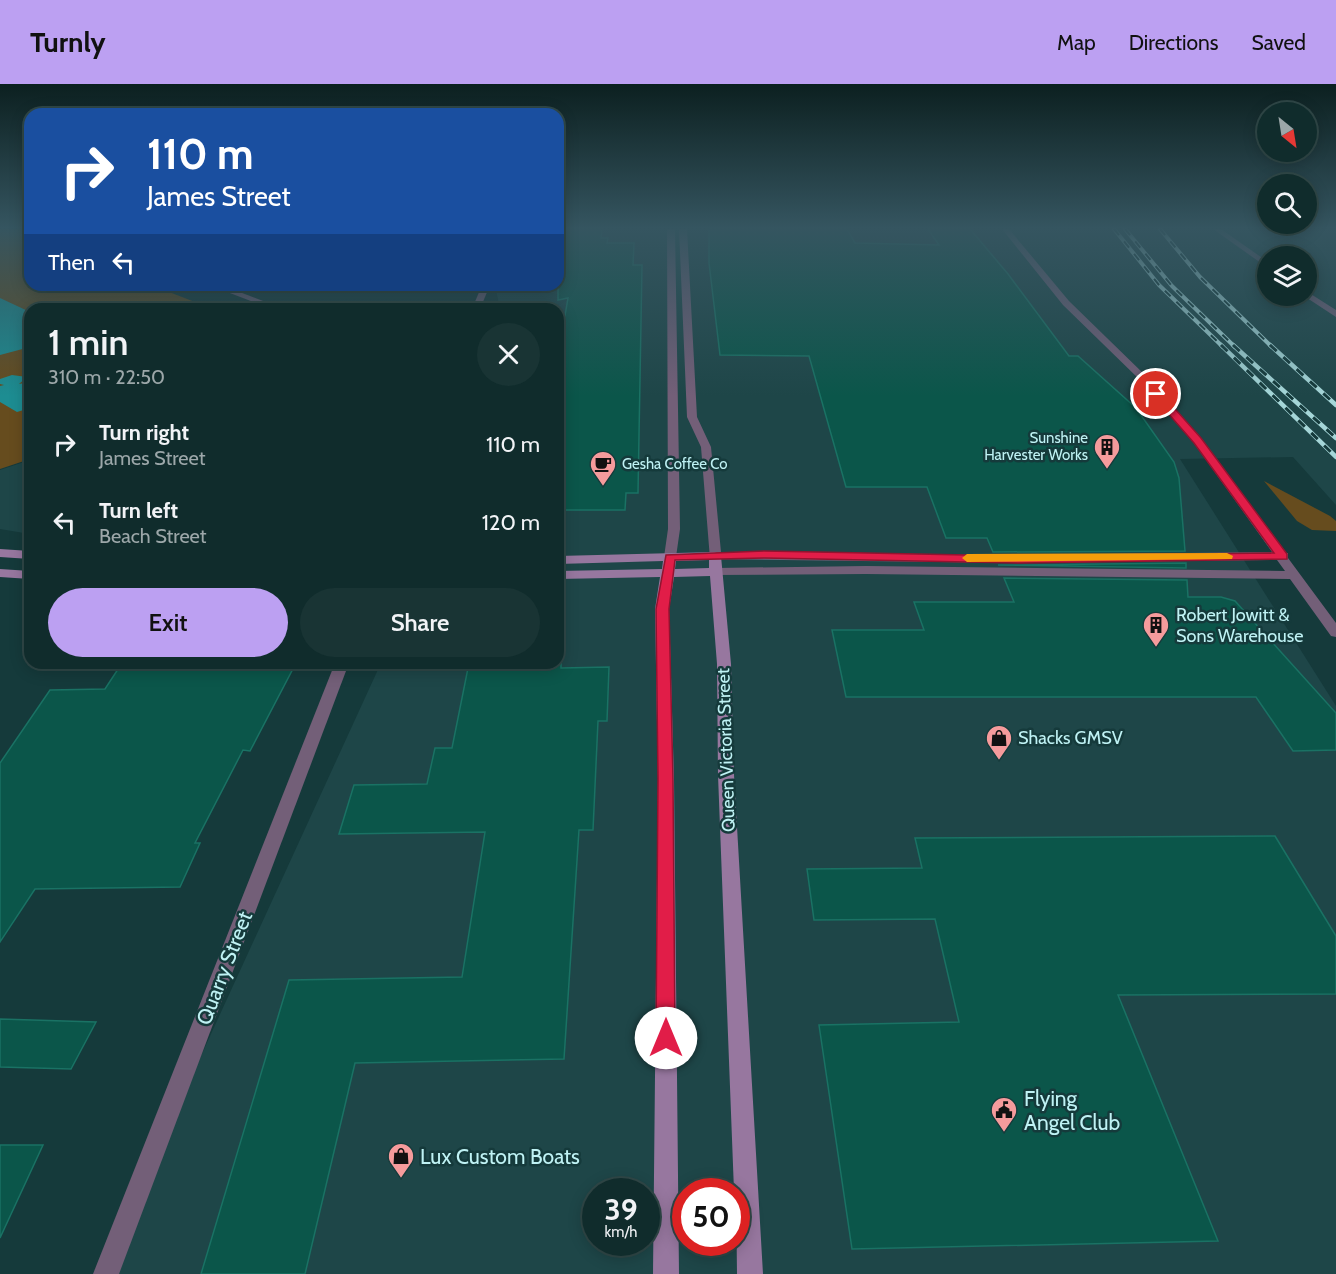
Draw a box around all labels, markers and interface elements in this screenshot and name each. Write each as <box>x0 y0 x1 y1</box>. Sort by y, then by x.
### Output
text: Turnly <box>30 25 106 59</box>
text: Map <box>1057 30 1096 55</box>
text: Directions <box>1129 30 1218 55</box>
text: Saved <box>1251 30 1306 55</box>
north arrow <box>1257 102 1317 162</box>
map controls <box>1257 102 1317 306</box>
text: 110 m <box>147 128 254 180</box>
icon: right <box>48 132 126 210</box>
button: search <box>1257 174 1317 234</box>
text: James Street <box>147 180 291 213</box>
icon: left <box>107 246 140 279</box>
button: layers <box>1257 246 1317 306</box>
text: Then <box>48 249 95 276</box>
text: 1 min <box>48 320 128 364</box>
button: close <box>477 323 540 386</box>
text: 310 m · 22:50 <box>48 365 165 389</box>
pin <box>1130 368 1181 419</box>
icon: arrive <box>1139 377 1172 410</box>
text: Turn right <box>99 419 189 446</box>
icon: right <box>48 428 81 461</box>
place label: Sunshine Harvester Works <box>984 429 1088 464</box>
text: 110 m <box>486 431 540 458</box>
building icon: Sunshine Harvester Works <box>1092 432 1122 470</box>
text: James Street <box>99 446 205 470</box>
cafe icon: Gesha Coffee Co <box>588 449 618 487</box>
place label: Gesha Coffee Co <box>622 455 728 473</box>
text: Turn left <box>99 497 178 524</box>
icon: left <box>48 506 81 539</box>
text: 120 m <box>482 509 540 536</box>
text: Beach Street <box>99 524 207 548</box>
button: Exit <box>48 588 288 657</box>
button: Share <box>300 588 540 657</box>
place label: Robert Jowitt & Sons Warehouse <box>1176 604 1303 647</box>
building icon: Robert Jowitt & Sons Warehouse <box>1141 610 1171 648</box>
street label: Queen Victoria Street <box>712 668 740 832</box>
shop icon: Shacks GMSV <box>984 723 1014 761</box>
place label: Shacks GMSV <box>1018 727 1123 749</box>
street label: Quarry Street <box>191 908 257 1028</box>
position arrow <box>634 1006 698 1070</box>
place label: Flying Angel Club <box>1024 1086 1120 1135</box>
public building icon: Flying Angel Club <box>989 1095 1019 1133</box>
shop icon: Lux Custom Boats <box>386 1141 416 1179</box>
place label: Lux Custom Boats <box>420 1144 580 1169</box>
speed limit sign: 50 <box>672 1178 750 1256</box>
text: 39 <box>604 1191 638 1228</box>
text: km/h <box>605 1223 637 1241</box>

